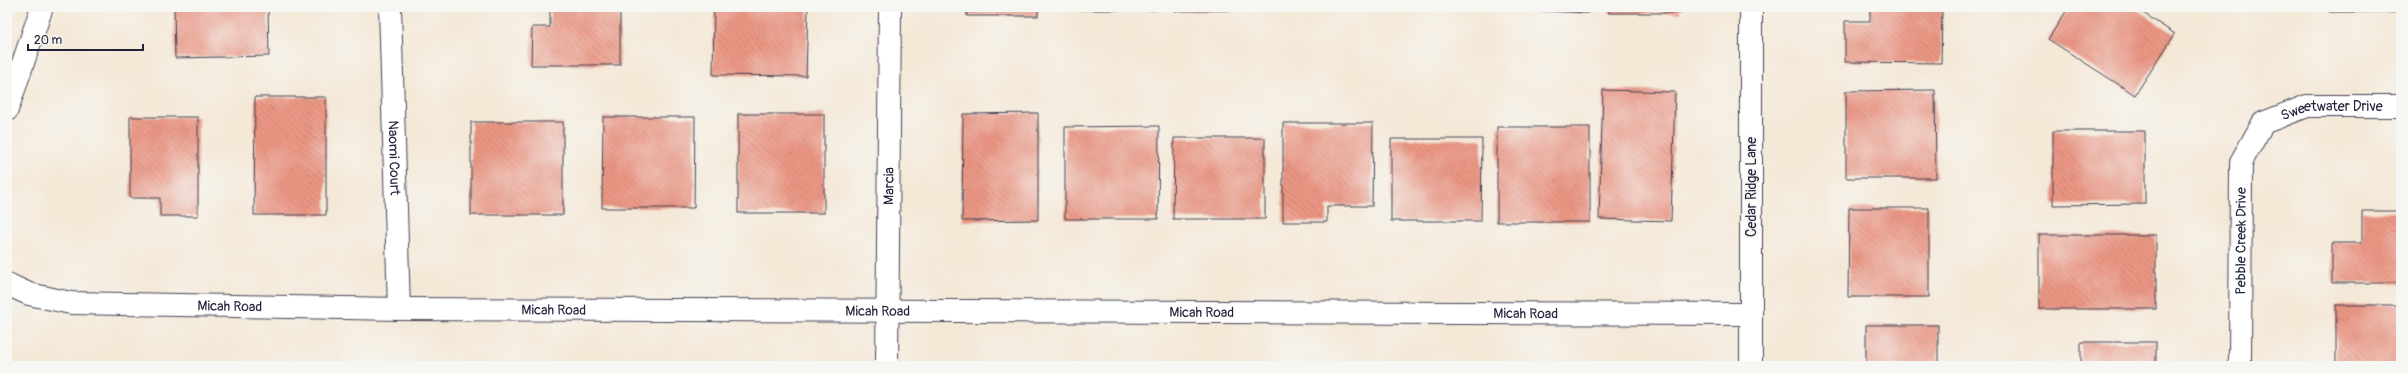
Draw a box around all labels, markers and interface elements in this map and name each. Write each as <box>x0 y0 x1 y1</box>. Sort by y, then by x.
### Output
scale bar <box>28 26 143 52</box>
text: 20 m <box>34 33 63 48</box>
street label: Sweetwater Drive <box>2278 98 2383 124</box>
street label: Naomi Court <box>384 120 404 196</box>
street label: Cedar Ridge Lane <box>1743 137 1760 237</box>
street label: Marcia <box>880 167 898 205</box>
street label: Pebble Creek Drive <box>2232 187 2250 295</box>
street label: Micah Road <box>197 297 263 316</box>
street label: Micah Road <box>521 301 586 319</box>
street label: Micah Road <box>845 303 910 320</box>
street label: Micah Road <box>1169 304 1234 321</box>
street label: Micah Road <box>1493 305 1558 322</box>

